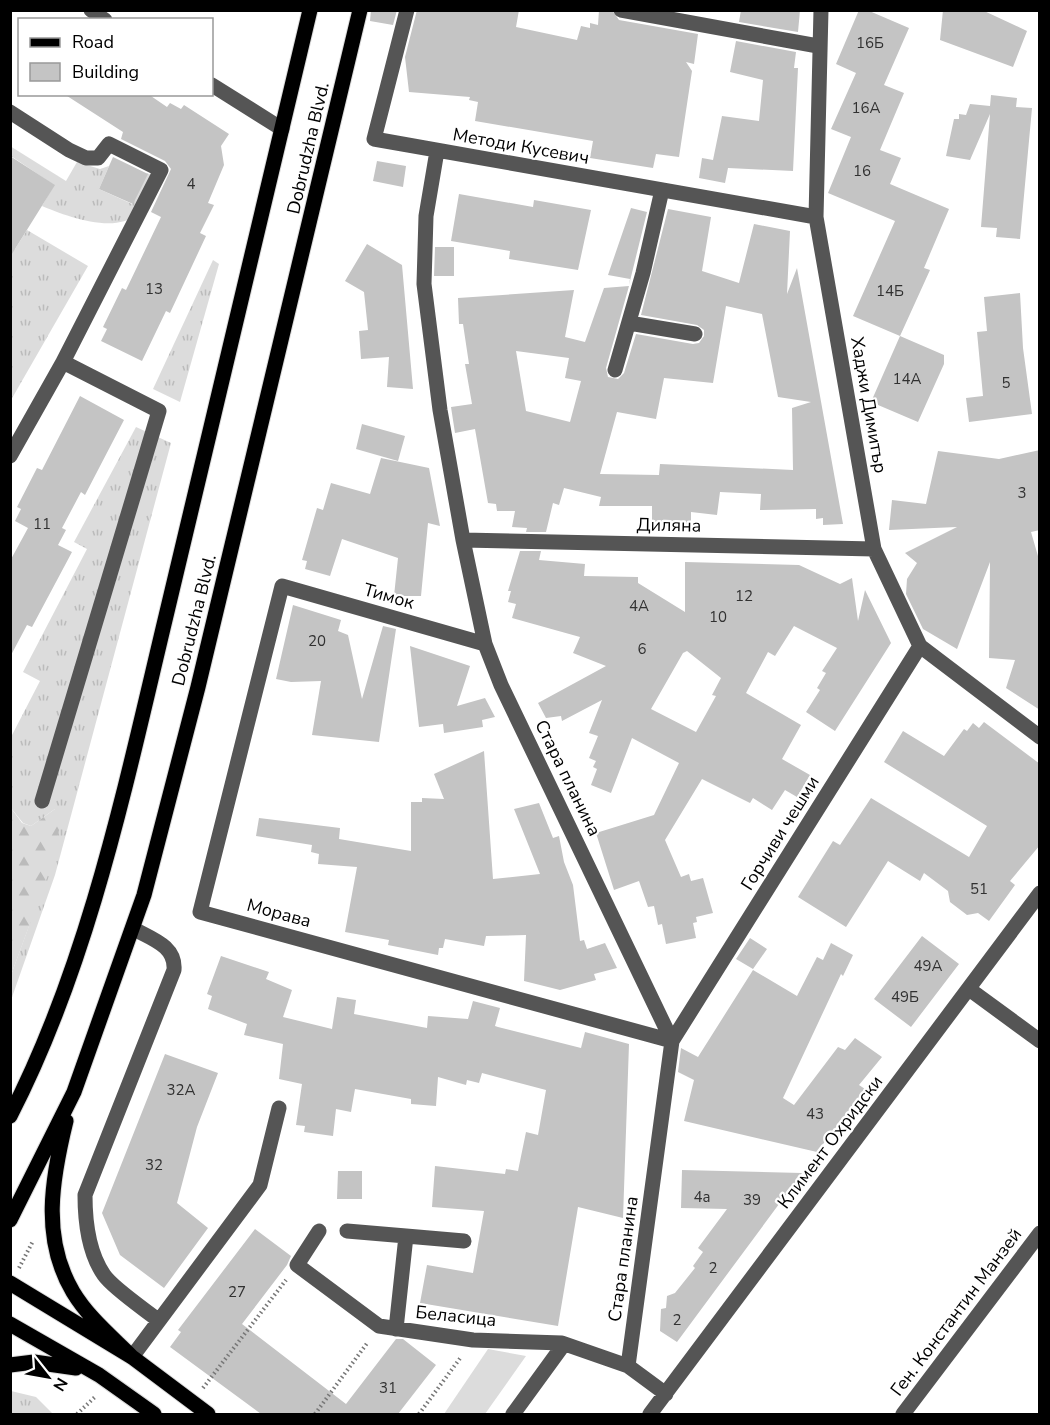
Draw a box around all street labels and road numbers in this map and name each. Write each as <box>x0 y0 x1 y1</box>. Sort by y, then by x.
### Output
street label: Dobrudzha Blvd. <box>281 80 335 216</box>
street label: Методи Кусевич <box>451 122 591 170</box>
street label: Хаджи Димитър <box>845 335 893 475</box>
street label: Диляна <box>636 512 702 538</box>
street label: Dobrudzha Blvd. <box>166 552 222 688</box>
street label: Тимок <box>361 577 418 615</box>
street label: Стара планина <box>529 716 607 840</box>
street label: Горчиви чешми <box>735 771 825 895</box>
street label: Морава <box>244 893 314 933</box>
street label: Климент Охридски <box>772 1071 888 1213</box>
street label: Стара планина <box>602 1195 644 1323</box>
street label: Ген. Константин Манзей <box>885 1223 1027 1401</box>
street label: Беласица <box>414 1300 498 1332</box>

